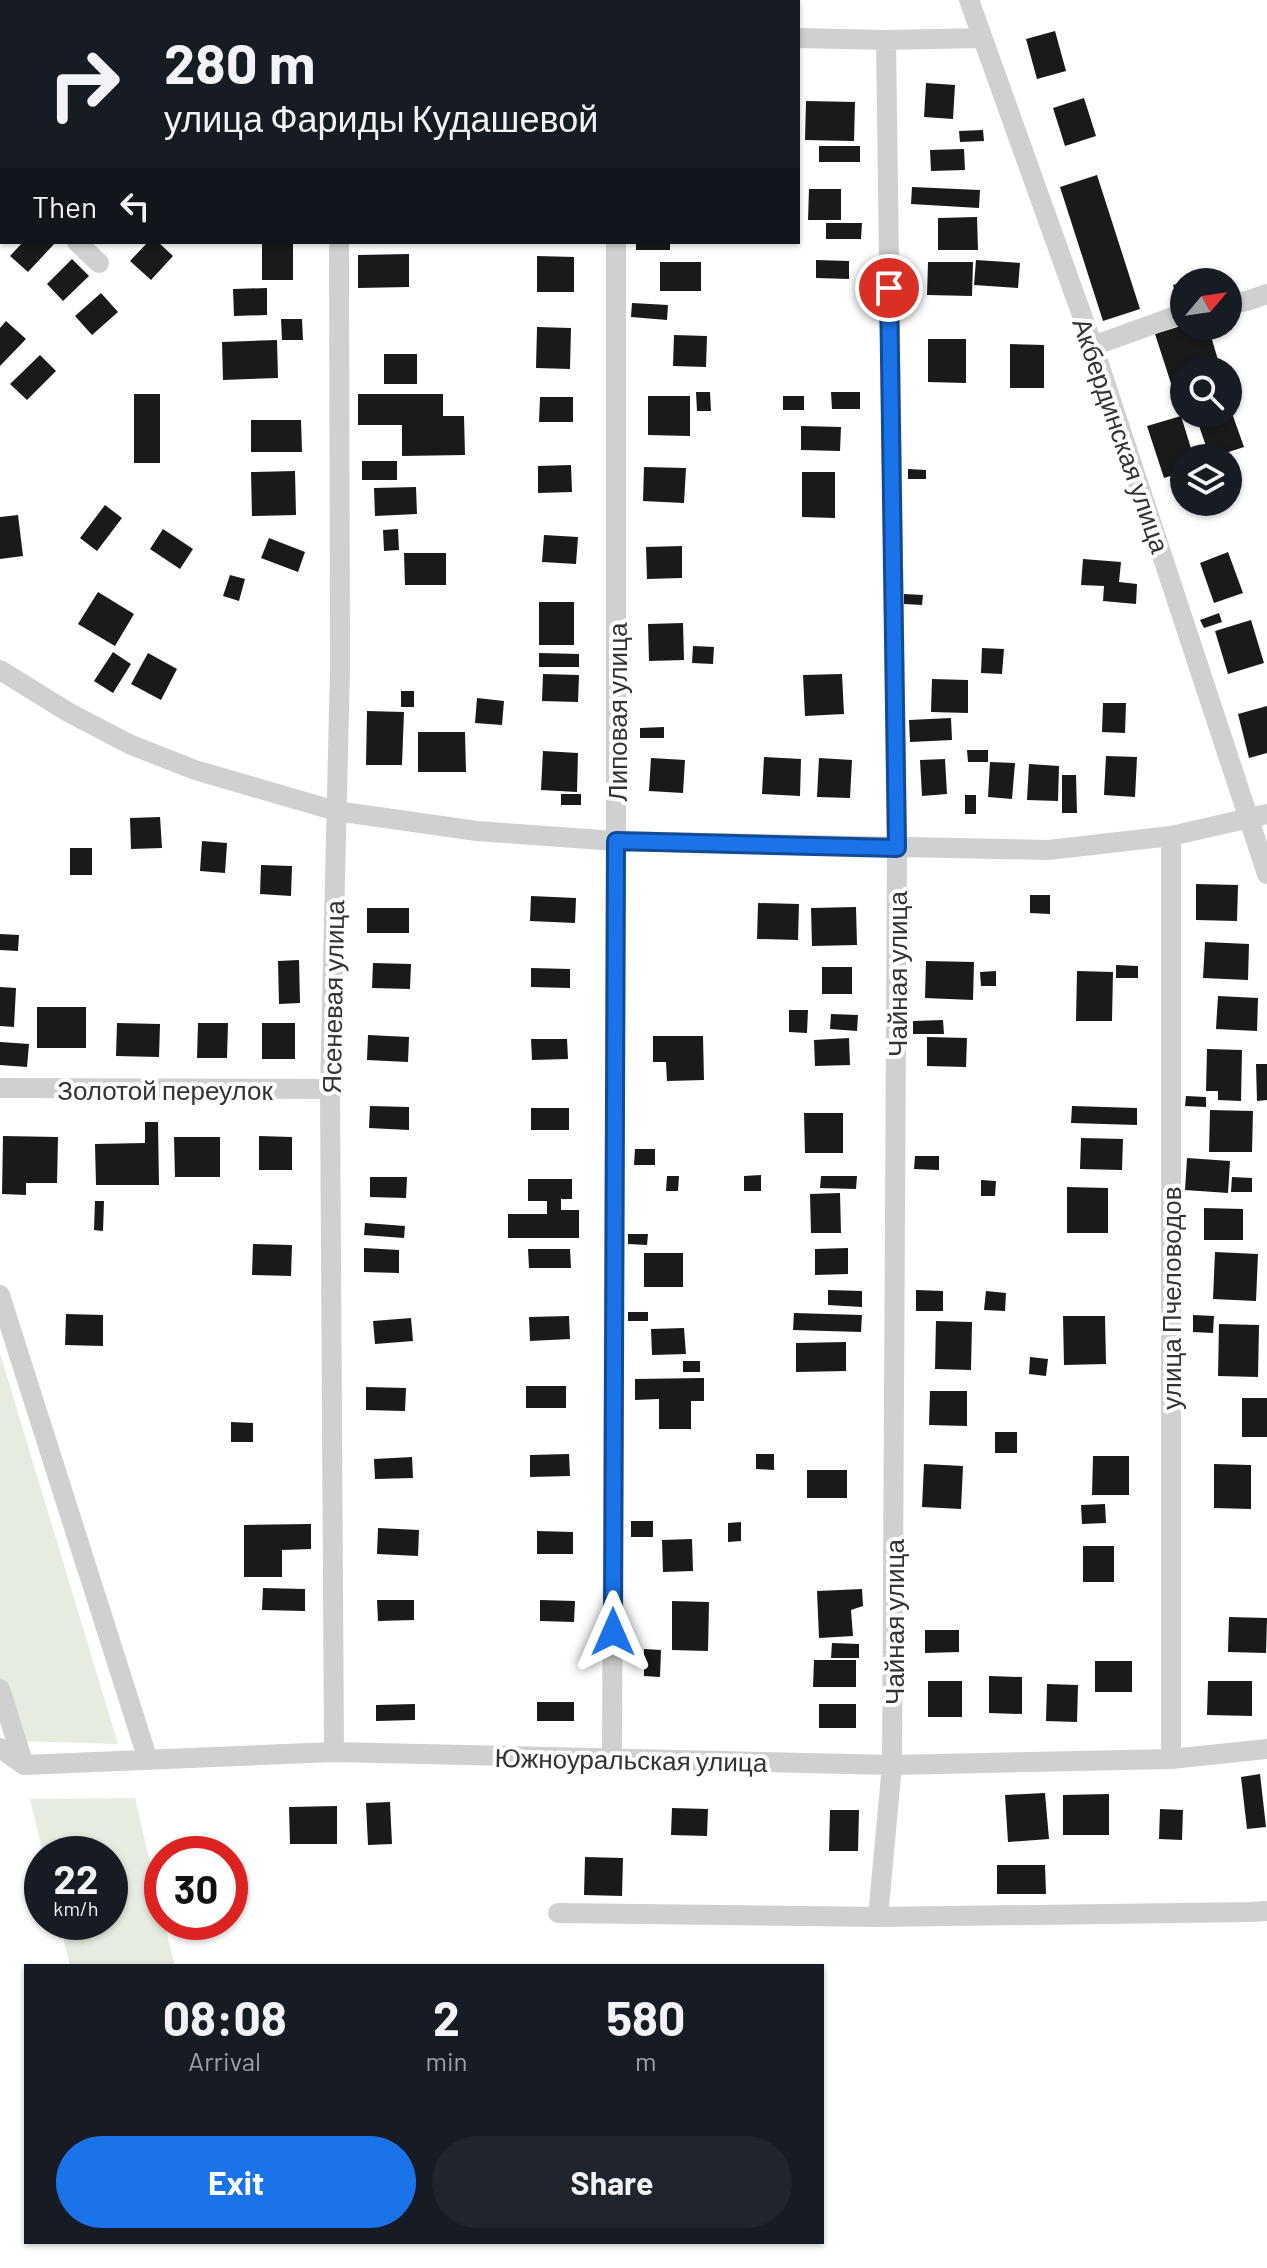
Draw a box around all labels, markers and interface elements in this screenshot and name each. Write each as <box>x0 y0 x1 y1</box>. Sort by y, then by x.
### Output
text: 280 m <box>164 28 316 95</box>
icon: right <box>32 32 136 136</box>
text: улица Фариды Кудашевой <box>164 96 598 139</box>
icon: left <box>113 184 157 228</box>
text: Then <box>32 188 97 224</box>
pin <box>855 254 923 322</box>
icon: arrive <box>867 266 911 310</box>
north arrow <box>1170 268 1242 340</box>
map controls <box>1170 268 1242 516</box>
street label: Акбердинская улица <box>1067 313 1177 557</box>
button: search <box>1170 356 1242 428</box>
button: layers <box>1170 444 1242 516</box>
street label: Липовая улица <box>601 622 632 801</box>
street label: Чайная улица <box>881 891 912 1057</box>
street label: Ясеневая улица <box>315 899 349 1094</box>
street label: Золотой переулок <box>57 1074 273 1105</box>
street label: улица Пчеловодов <box>1155 1186 1186 1410</box>
street label: Чайная улица <box>878 1539 909 1705</box>
position arrow <box>571 1590 655 1674</box>
street label: Южноуральская улица <box>494 1741 768 1777</box>
speed limit sign: 30 <box>144 1836 248 1940</box>
text: 22 <box>54 1854 98 1902</box>
text: km/h <box>53 1896 99 1920</box>
text: 08:08 <box>163 1988 287 2046</box>
text: 2 <box>433 1988 460 2046</box>
text: 580 <box>606 1988 685 2046</box>
text: Arrival <box>188 2045 261 2076</box>
text: min <box>425 2045 468 2076</box>
text: m <box>635 2045 657 2076</box>
button: Exit <box>56 2136 416 2228</box>
button: Share <box>432 2136 792 2228</box>

